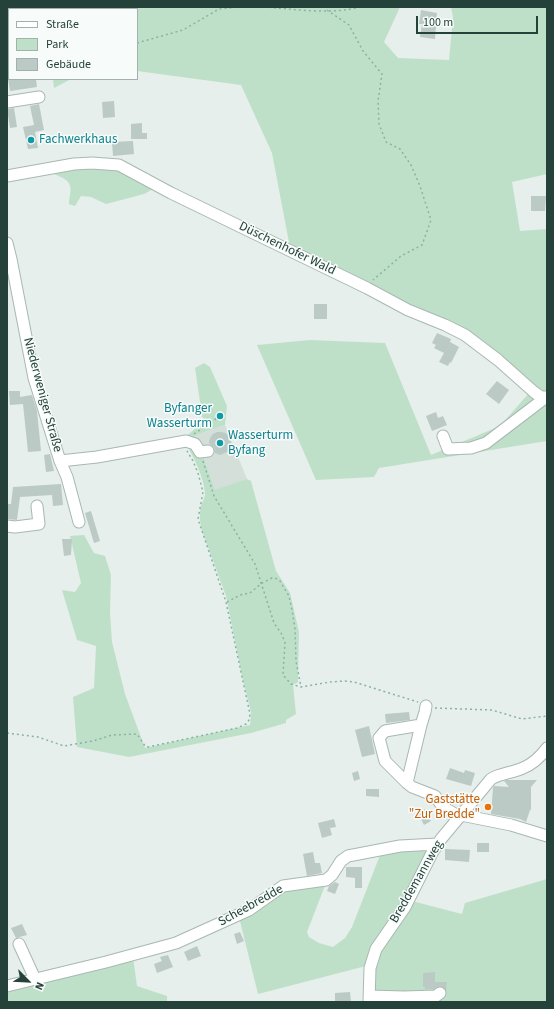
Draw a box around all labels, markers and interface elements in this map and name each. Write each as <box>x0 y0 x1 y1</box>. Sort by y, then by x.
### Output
legend <box>8 8 138 80</box>
scale bar <box>418 8 540 34</box>
text: 100 m <box>423 14 453 31</box>
text: Straße <box>46 16 79 33</box>
text: Park <box>46 36 68 53</box>
text: Gebäude <box>46 56 91 73</box>
place label: Fachwerkhaus <box>39 132 117 148</box>
marker: Fachwerkhaus <box>26 135 36 145</box>
street label: Düschenhofer Wald <box>236 219 338 279</box>
street label: Niederweniger Straße <box>19 336 65 454</box>
place label: Byfanger Wasserturm <box>147 401 212 432</box>
marker: Byfanger Wasserturm <box>215 411 225 421</box>
place label: Wasserturm Byfang <box>228 428 293 459</box>
marker: Wasserturm Byfang <box>215 438 225 448</box>
place label: Gaststätte "Zur Bredde" <box>409 792 480 823</box>
marker: Gaststätte "Zur Bredde" <box>483 802 493 812</box>
street label: Breddemannweg <box>387 838 447 926</box>
street label: Scheebredde <box>216 882 286 930</box>
north arrow <box>8 961 48 1001</box>
text: N <box>31 980 48 992</box>

